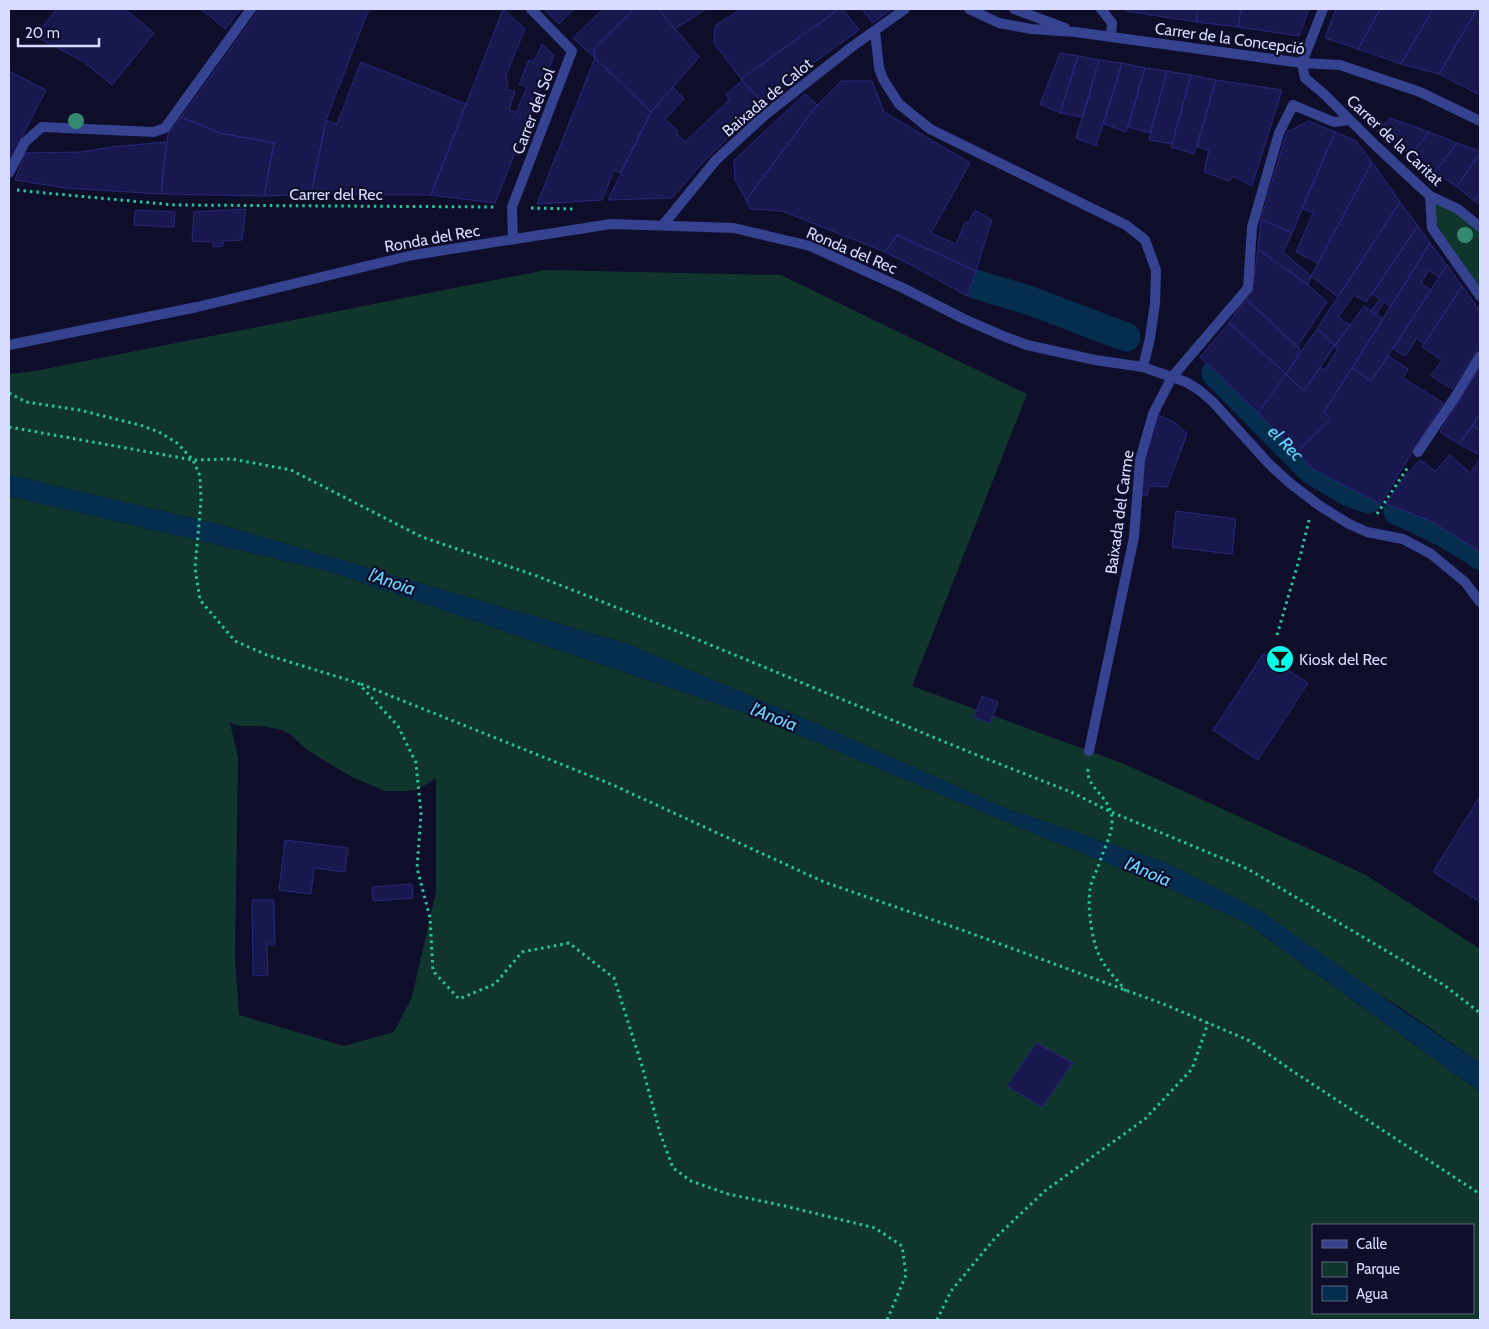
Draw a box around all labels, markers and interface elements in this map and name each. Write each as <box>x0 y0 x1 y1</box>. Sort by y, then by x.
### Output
scale bar <box>18 15 99 47</box>
street label: Carrer de la Concepció <box>1154 19 1306 58</box>
text: 20 m <box>25 24 60 42</box>
street label: Baixada de Calot <box>718 54 817 141</box>
street label: Carrer del Sol <box>508 65 559 157</box>
street label: Carrer de la Caritat <box>1343 91 1447 190</box>
street label: Carrer del Rec <box>289 185 383 204</box>
street label: Ronda del Rec <box>383 221 481 256</box>
street label: Ronda del Rec <box>804 223 900 278</box>
water label: el Rec <box>1263 421 1308 466</box>
street label: Baixada del Carme <box>1101 449 1138 575</box>
water label: l'Anoia <box>366 564 418 600</box>
bar icon: Kiosk del Rec <box>1265 644 1295 674</box>
place label: Kiosk del Rec <box>1299 650 1387 669</box>
water label: l'Anoia <box>748 698 800 736</box>
water label: l'Anoia <box>1122 853 1174 891</box>
legend <box>1312 1224 1474 1314</box>
text: Calle <box>1356 1235 1387 1253</box>
text: Parque <box>1356 1260 1400 1278</box>
text: Agua <box>1356 1285 1388 1303</box>

